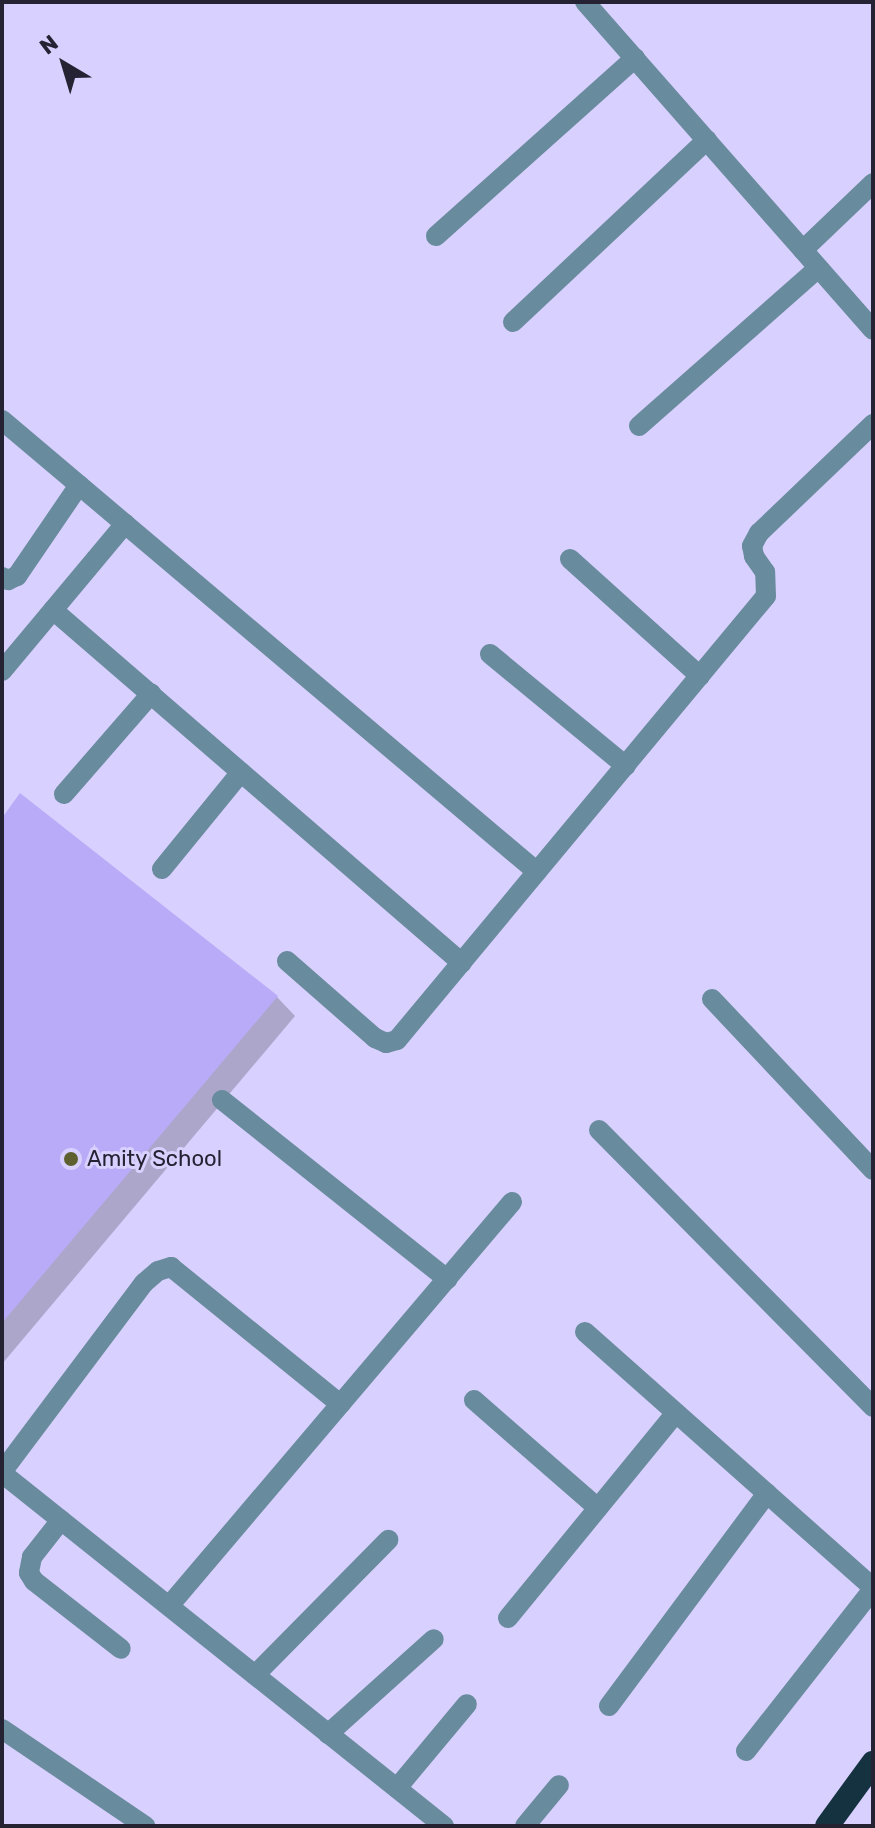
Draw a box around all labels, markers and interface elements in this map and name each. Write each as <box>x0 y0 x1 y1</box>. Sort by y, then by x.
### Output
north arrow <box>24 24 104 104</box>
text: N <box>34 29 63 60</box>
place label: Amity School <box>87 1146 223 1172</box>
marker: Amity School <box>62 1150 80 1168</box>

